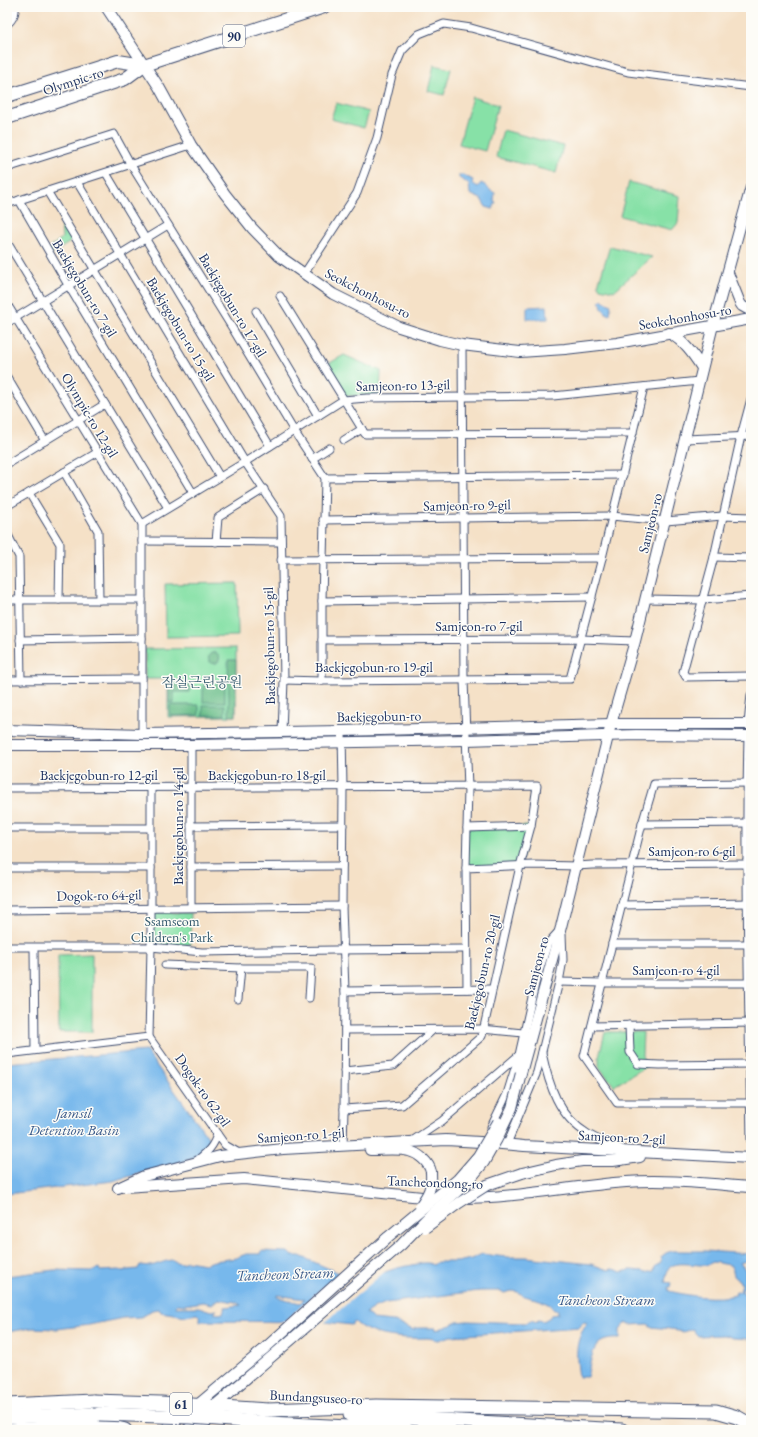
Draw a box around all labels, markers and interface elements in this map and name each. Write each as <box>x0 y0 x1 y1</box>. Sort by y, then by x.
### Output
road number: 90 <box>223 25 245 47</box>
street label: Olympic-ro <box>40 63 106 99</box>
street label: Baekjegobun-ro 7-gil <box>49 236 122 341</box>
street label: Baekjegobun-ro 17-gil <box>195 250 271 361</box>
street label: Seokchonhosu-ro <box>322 264 414 322</box>
street label: Baekjegobun-ro 15-gil <box>143 274 219 385</box>
street label: Seokchonhosu-ro <box>637 300 733 334</box>
street label: Olympic-ro 12-gil <box>58 369 123 461</box>
street label: Samjeon-ro 13-gil <box>356 375 451 395</box>
street label: Samjeon-ro <box>634 491 666 555</box>
street label: Samjeon-ro 9-gil <box>423 495 512 515</box>
street label: Baekjegobun-ro 15-gil <box>259 586 279 705</box>
street label: Samjeon-ro 7-gil <box>435 617 523 635</box>
street label: Baekjegobun-ro 19-gil <box>315 658 434 676</box>
park label: 잠실근린공원 <box>161 673 243 691</box>
street label: Baekjegobun-ro <box>336 706 422 726</box>
street label: Baekjegobun-ro 12-gil <box>40 766 159 784</box>
street label: Baekjegobun-ro 14-gil <box>169 766 187 885</box>
street label: Baekjegobun-ro 18-gil <box>208 766 327 784</box>
street label: Samjeon-ro 6-gil <box>648 842 736 860</box>
street label: Dogok-ro 64-gil <box>56 885 142 905</box>
park label: Ssamseom Children's Park <box>131 912 214 946</box>
street label: Baekjegobun-ro 20-gil <box>460 912 504 1031</box>
street label: Samjeon-ro <box>519 934 553 998</box>
street label: Samjeon-ro 4-gil <box>632 961 720 979</box>
street label: Dogok-ro 62-gil <box>171 1050 235 1131</box>
water label: Jamsil Detention Basin <box>27 1103 120 1139</box>
street label: Samjeon-ro 1-gil <box>257 1123 346 1147</box>
street label: Samjeon-ro 2-gil <box>578 1126 667 1148</box>
street label: Tancheondong-ro <box>387 1171 484 1193</box>
water label: Tancheon Stream <box>236 1262 334 1285</box>
water label: Tancheon Stream <box>557 1290 655 1309</box>
street label: Bundangsuseo-ro <box>269 1386 363 1408</box>
road number: 61 <box>170 1393 192 1415</box>

